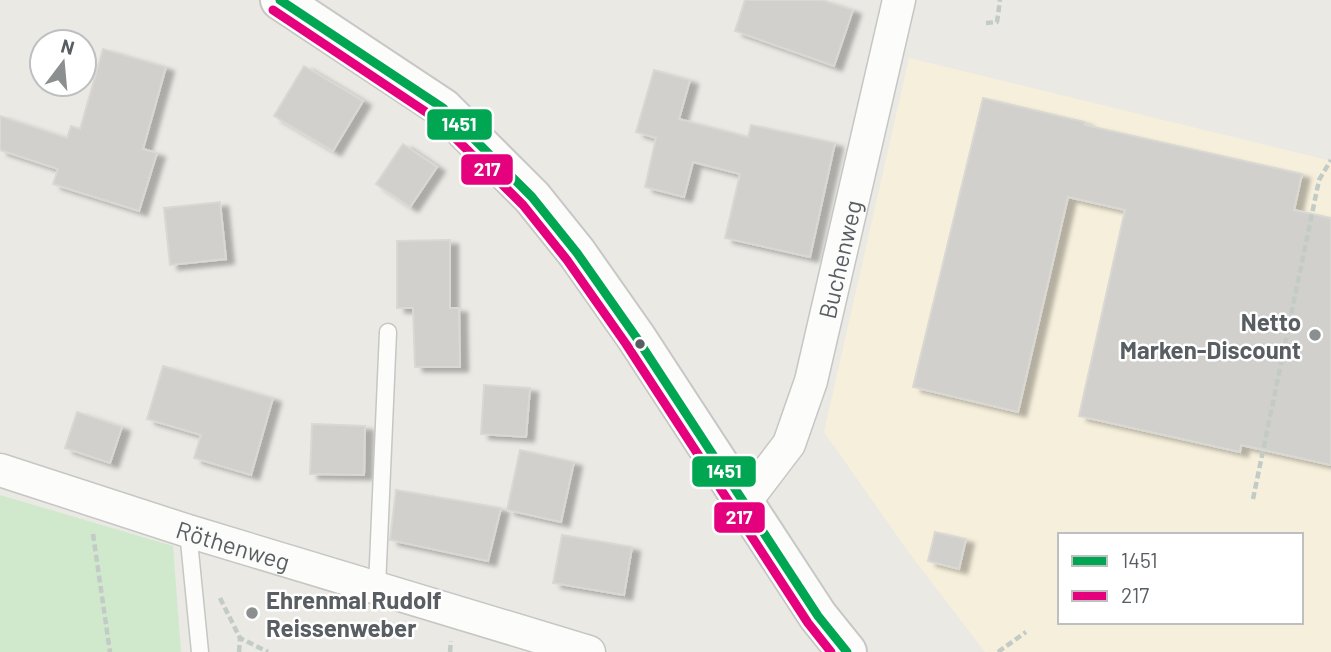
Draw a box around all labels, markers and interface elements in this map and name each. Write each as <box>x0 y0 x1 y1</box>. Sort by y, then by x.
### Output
north arrow <box>28 28 98 98</box>
text: N <box>59 33 77 59</box>
line badge: 1451 <box>426 108 493 141</box>
text: 1451 <box>442 112 476 135</box>
line badge: 217 <box>460 153 514 186</box>
text: 217 <box>474 157 501 180</box>
street label: Buchenweg <box>811 197 867 321</box>
place label: Netto Marken-Discount <box>1120 307 1301 364</box>
marker: Netto Marken-Discount <box>1307 327 1323 343</box>
unlabelled marker <box>633 337 647 351</box>
line badge: 1451 <box>691 455 757 488</box>
text: 1451 <box>707 459 741 482</box>
line badge: 217 <box>713 501 766 534</box>
text: 217 <box>726 505 753 528</box>
street label: Röthenweg <box>173 514 294 575</box>
legend <box>1058 533 1303 624</box>
text: 1451 <box>1121 547 1157 572</box>
text: 217 <box>1121 582 1149 607</box>
place label: Ehrenmal Rudolf Reissenweber <box>266 585 442 642</box>
marker: Ehrenmal Rudolf Reissenweber <box>244 605 260 621</box>

